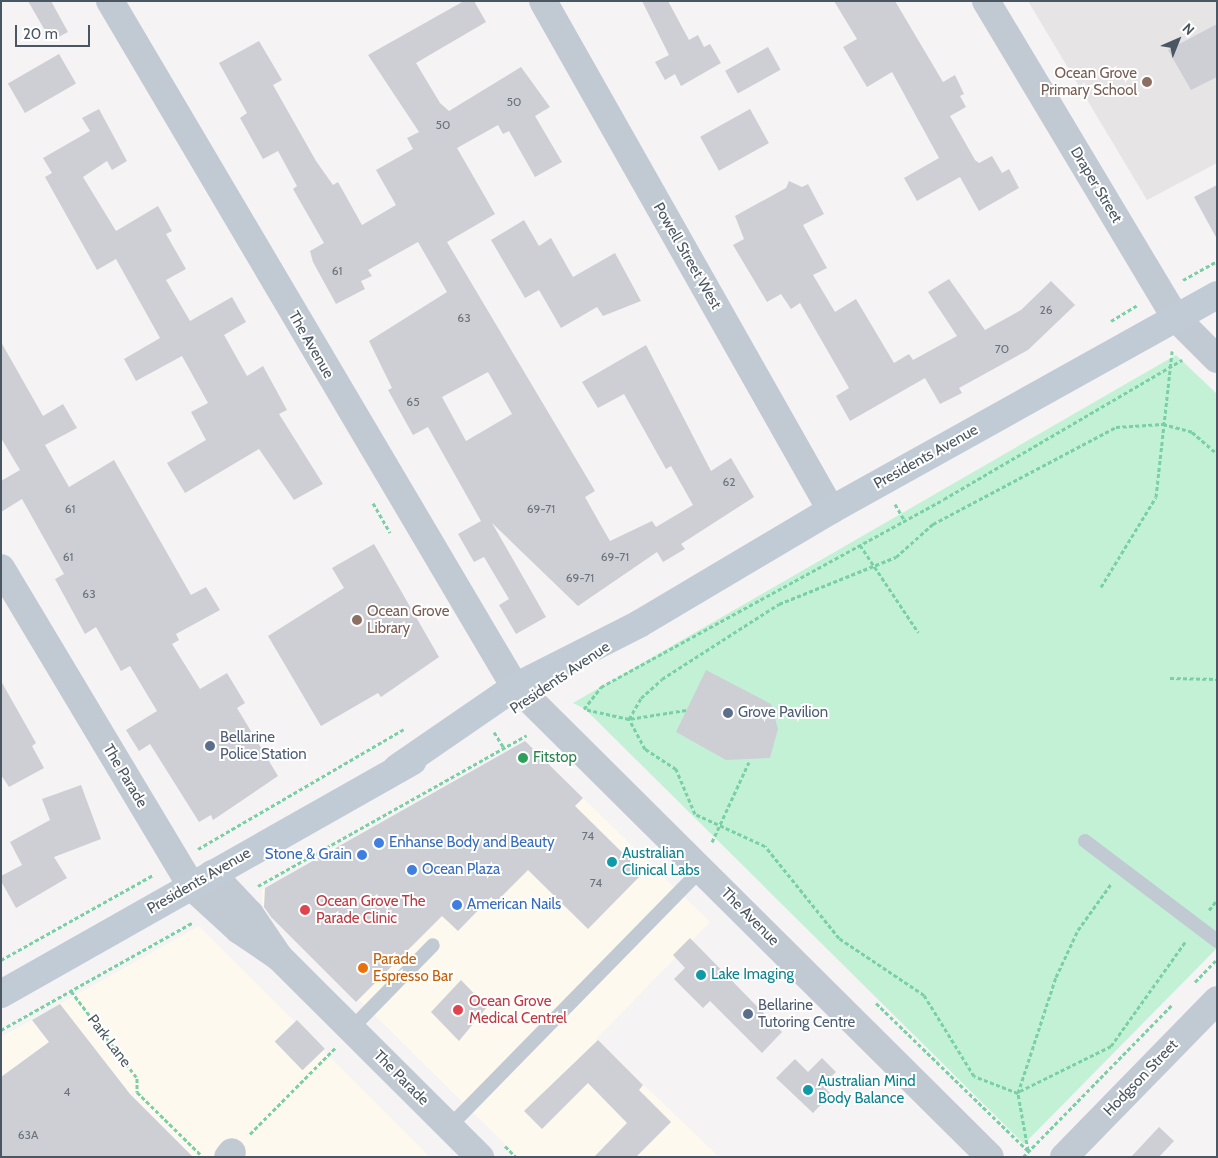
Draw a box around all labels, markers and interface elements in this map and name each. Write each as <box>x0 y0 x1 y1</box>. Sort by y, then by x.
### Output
scale bar <box>18 15 92 47</box>
north arrow <box>1153 15 1203 65</box>
text: N <box>1179 19 1198 39</box>
text: 20 m <box>23 25 58 43</box>
place label: Ocean Grove Primary School <box>1041 64 1137 99</box>
marker: Ocean Grove Primary School <box>1141 76 1153 88</box>
house number: 50 <box>507 95 521 109</box>
house number: 50 <box>436 118 450 132</box>
street label: Draper Street <box>1066 144 1126 226</box>
street label: Powell Street West <box>649 200 725 312</box>
house number: 61 <box>332 264 342 278</box>
house number: 26 <box>1039 303 1053 317</box>
street label: The Avenue <box>285 308 337 382</box>
house number: 63 <box>457 311 471 325</box>
house number: 70 <box>995 342 1009 356</box>
house number: 65 <box>406 395 420 409</box>
street label: Presidents Avenue <box>871 421 981 493</box>
house number: 62 <box>722 475 736 489</box>
house number: 61 <box>65 502 75 516</box>
house number: 69-71 <box>527 502 555 516</box>
house number: 61 <box>63 550 73 564</box>
house number: 69-71 <box>601 550 629 564</box>
house number: 69-71 <box>566 571 594 585</box>
house number: 63 <box>82 587 96 601</box>
place label: Ocean Grove Library <box>367 602 449 637</box>
marker: Ocean Grove Library <box>351 614 363 626</box>
street label: Presidents Avenue <box>507 638 613 718</box>
place label: Grove Pavilion <box>738 704 828 722</box>
marker: Grove Pavilion <box>722 707 734 719</box>
place label: Bellarine Police Station <box>220 728 307 763</box>
marker: Bellarine Police Station <box>204 740 216 752</box>
street label: The Parade <box>99 741 151 811</box>
place label: Fitstop <box>533 749 577 767</box>
marker: Fitstop <box>517 752 529 764</box>
house number: 74 <box>582 829 594 843</box>
place label: Enhanse Body and Beauty <box>389 834 555 852</box>
marker: Enhanse Body and Beauty <box>373 837 385 849</box>
street label: Presidents Avenue <box>144 844 254 918</box>
place label: Australian Clinical Labs <box>622 844 700 879</box>
place label: Stone & Grain <box>265 846 352 864</box>
marker: Stone & Grain <box>356 849 368 861</box>
marker: Australian Clinical Labs <box>606 856 618 868</box>
place label: Ocean Plaza <box>422 861 500 879</box>
marker: Ocean Plaza <box>406 864 418 876</box>
house number: 74 <box>590 876 602 890</box>
street label: The Avenue <box>717 884 783 950</box>
place label: Ocean Grove The Parade Clinic <box>316 892 425 927</box>
place label: American Nails <box>467 896 561 914</box>
marker: American Nails <box>451 899 463 911</box>
marker: Ocean Grove The Parade Clinic <box>298 903 312 917</box>
place label: Parade Espresso Bar <box>373 950 453 985</box>
marker: Parade Espresso Bar <box>357 962 369 974</box>
place label: Lake Imaging <box>711 966 794 984</box>
marker: Lake Imaging <box>695 969 707 981</box>
place label: Ocean Grove Medical Centrel <box>469 992 567 1027</box>
place label: Bellarine Tutoring Centre <box>758 996 855 1031</box>
marker: Ocean Grove Medical Centrel <box>451 1003 465 1017</box>
marker: Bellarine Tutoring Centre <box>742 1008 754 1020</box>
street label: Park Lane <box>83 1011 135 1071</box>
street label: Hodgson Street <box>1100 1036 1182 1120</box>
street label: The Parade <box>370 1047 432 1109</box>
place label: Australian Mind Body Balance <box>818 1072 916 1107</box>
marker: Australian Mind Body Balance <box>802 1084 814 1096</box>
house number: 4 <box>64 1085 70 1099</box>
house number: 63A <box>18 1128 38 1142</box>

